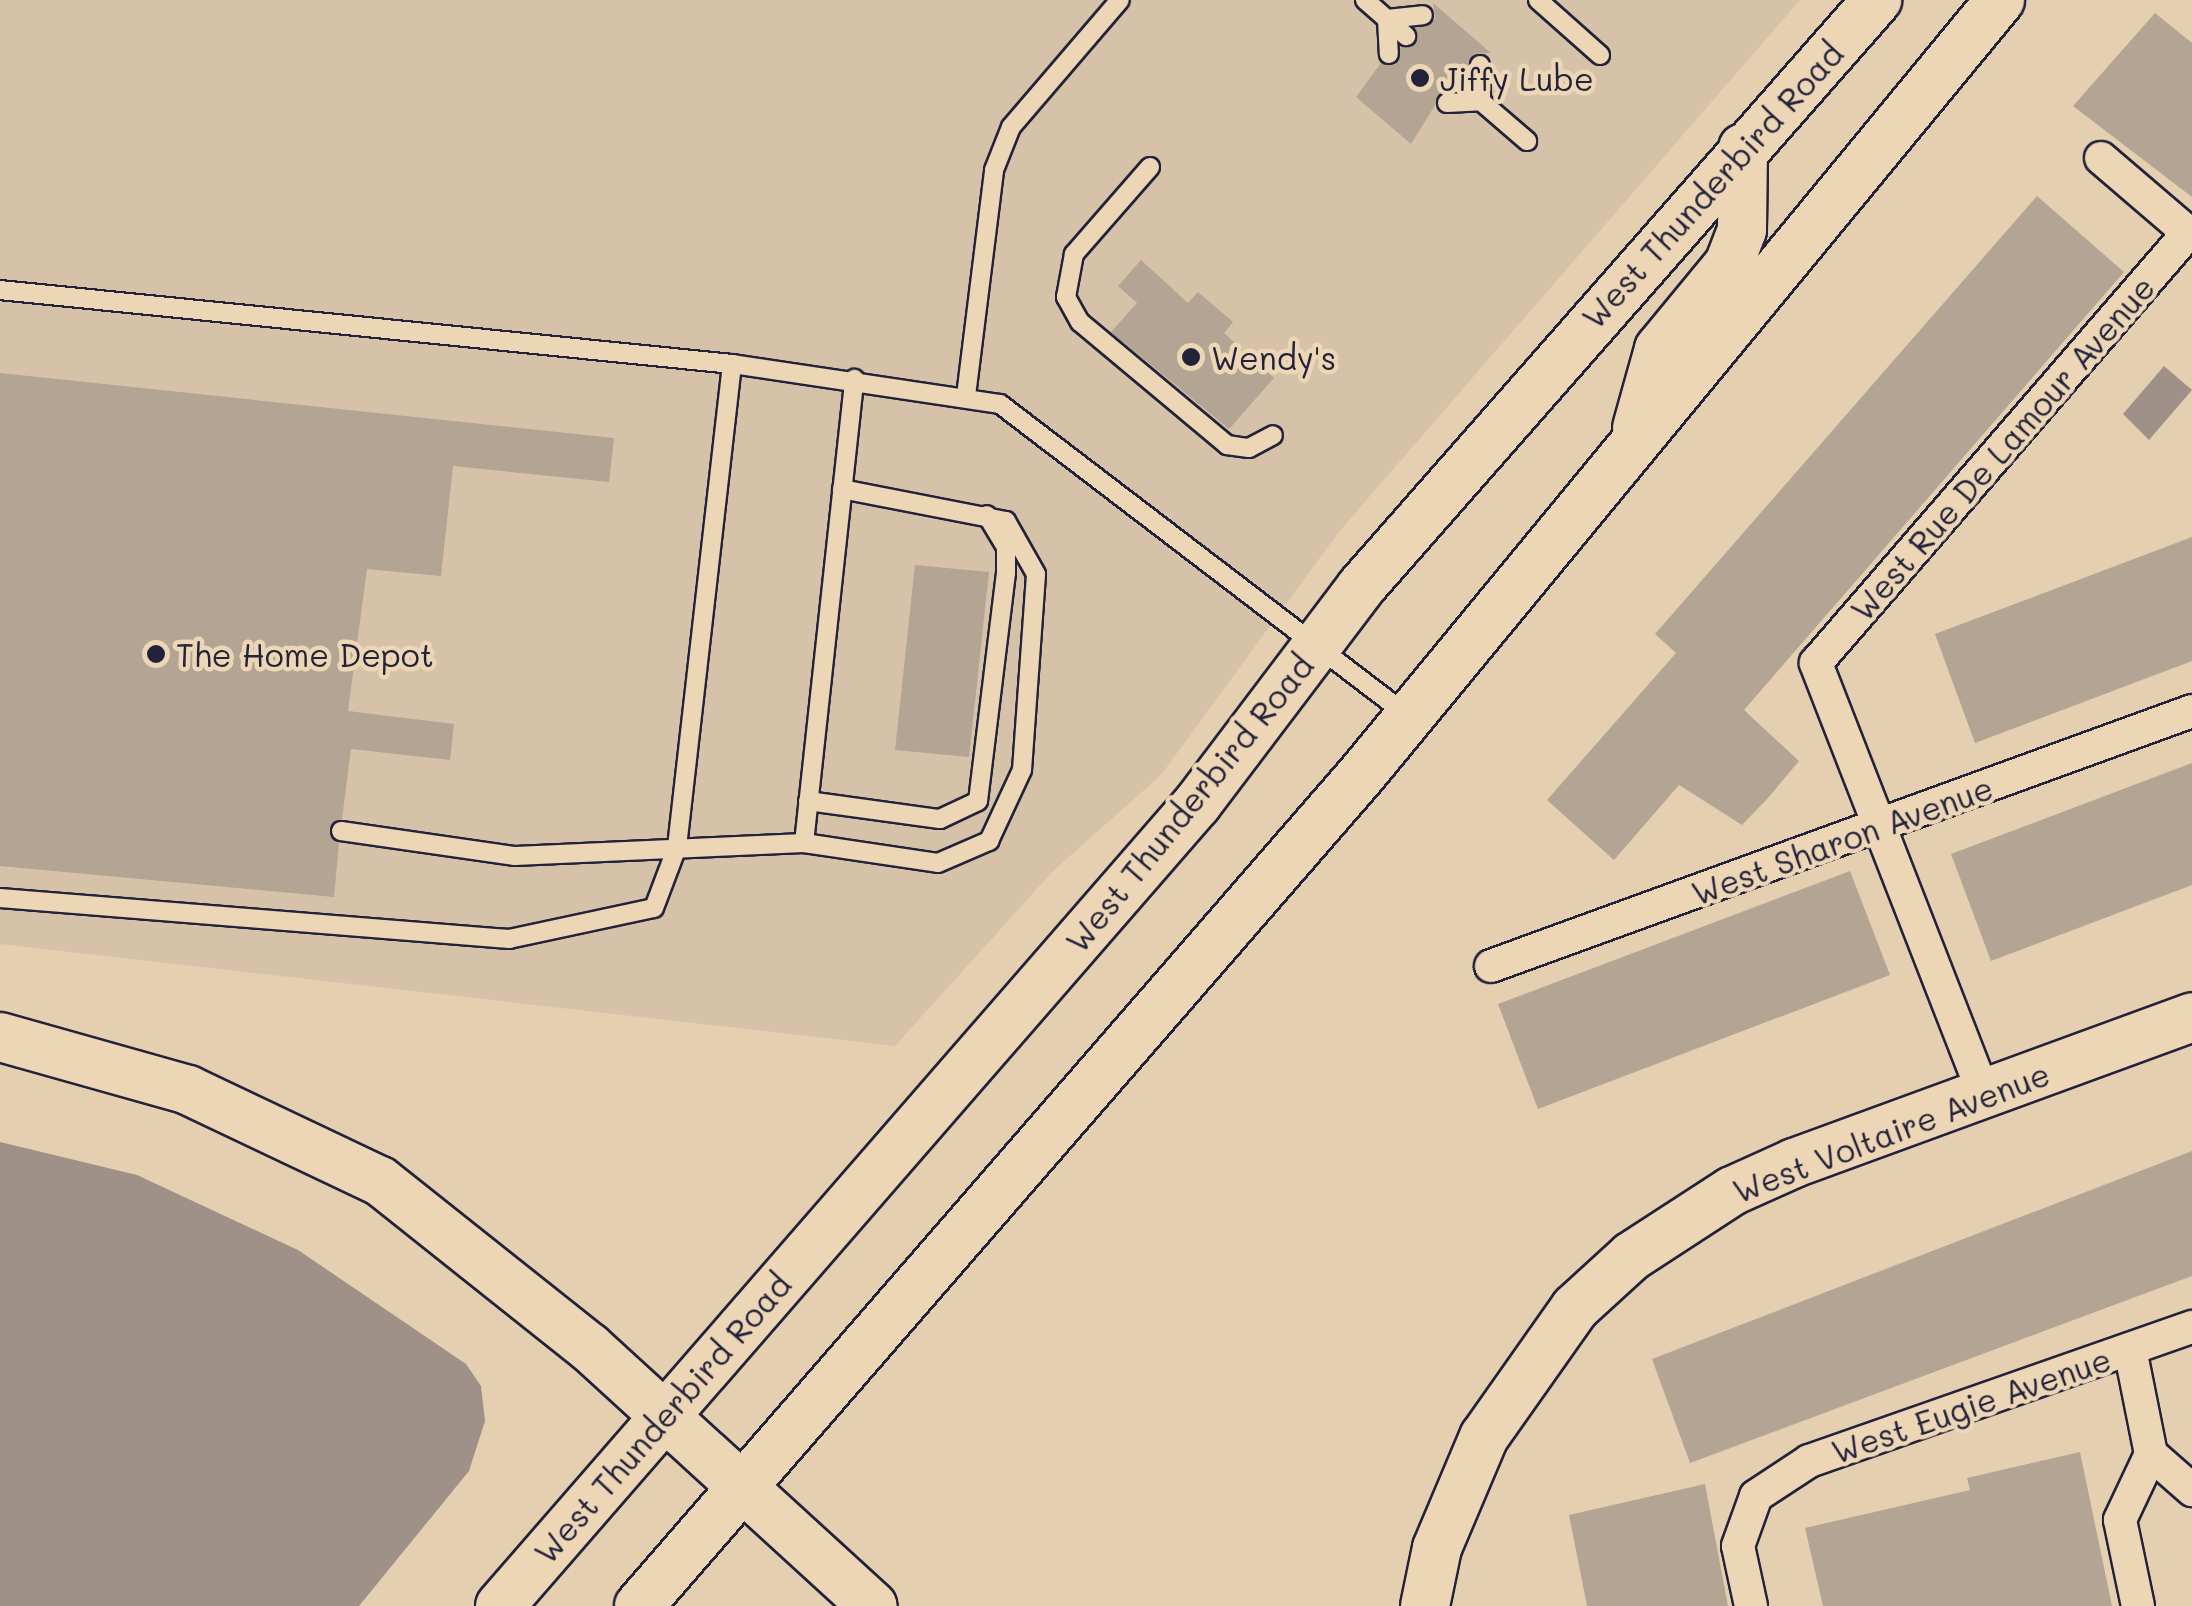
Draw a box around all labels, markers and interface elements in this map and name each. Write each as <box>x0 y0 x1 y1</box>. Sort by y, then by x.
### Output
street label: West Thunderbird Road <box>1573 34 1851 336</box>
place label: Jiffy Lube <box>1440 59 1594 97</box>
marker: Jiffy Lube <box>1409 67 1431 89</box>
street label: West Rue De Lamour Avenue <box>1842 268 2162 628</box>
place label: Wendy's <box>1211 338 1336 376</box>
marker: Wendy's <box>1180 346 1202 368</box>
place label: The Home Depot <box>176 635 434 673</box>
marker: The Home Depot <box>145 643 167 665</box>
street label: West Thunderbird Road <box>1057 647 1321 959</box>
street label: West Sharon Avenue <box>1686 768 1998 912</box>
street label: West Voltaire Avenue <box>1727 1054 2055 1210</box>
street label: West Thunderbird Road <box>526 1265 798 1571</box>
street label: West Eugie Avenue <box>1826 1339 2116 1471</box>

